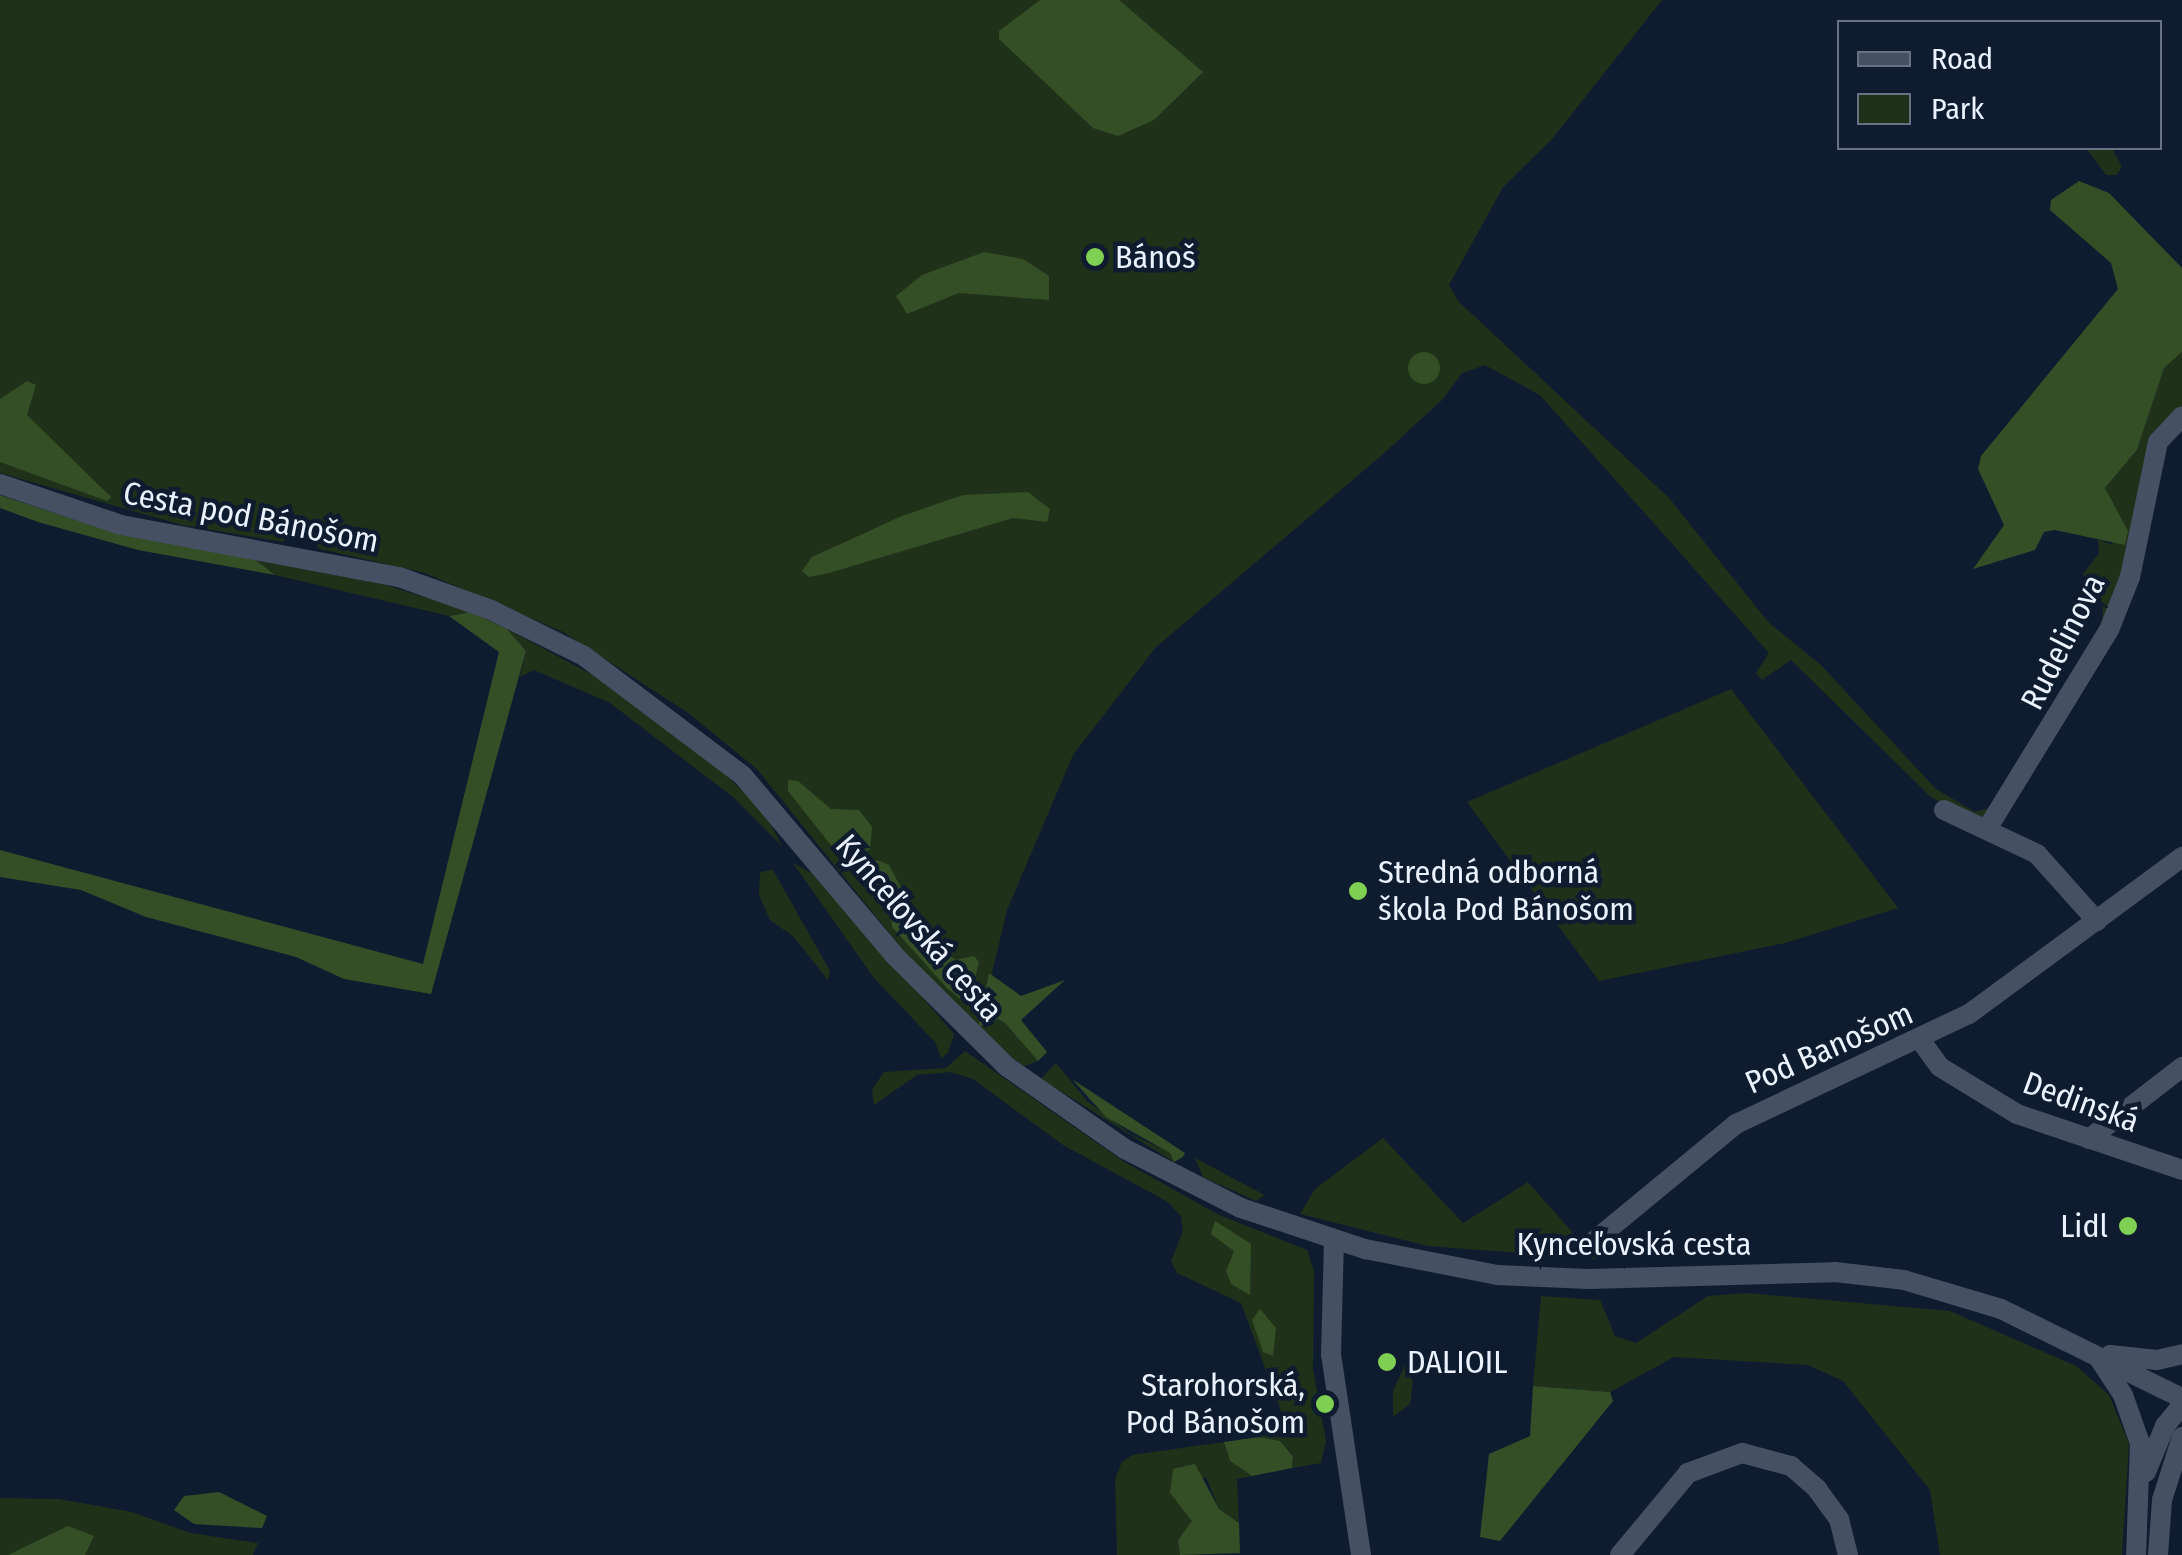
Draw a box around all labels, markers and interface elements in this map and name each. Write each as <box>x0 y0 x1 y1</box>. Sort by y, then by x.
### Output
legend <box>1837 20 2162 150</box>
text: Road <box>1931 41 1993 77</box>
text: Park <box>1931 91 1984 127</box>
place label: Bánoš <box>1115 238 1196 276</box>
marker: Bánoš <box>1084 246 1106 268</box>
street label: Cesta pod Bánošom <box>120 473 382 561</box>
street label: Rudelinova <box>2013 568 2113 716</box>
street label: Kynceľovská cesta <box>827 827 1011 1029</box>
place label: Stredná odborná škola Pod Bánošom <box>1378 854 1634 929</box>
marker: Stredná odborná škola Pod Bánošom <box>1347 880 1369 902</box>
street label: Pod Banošom <box>1739 994 1919 1102</box>
street label: Dedinská <box>2018 1063 2144 1141</box>
place label: Lidl <box>2060 1207 2108 1245</box>
marker: Lidl <box>2117 1215 2139 1237</box>
street label: Kynceľovská cesta <box>1517 1225 1751 1263</box>
place label: DALIOIL <box>1407 1343 1507 1381</box>
marker: DALIOIL <box>1376 1351 1398 1373</box>
place label: Starohorská, Pod Bánošom <box>1126 1367 1305 1442</box>
marker: Starohorská, Pod Bánošom <box>1314 1393 1336 1415</box>

